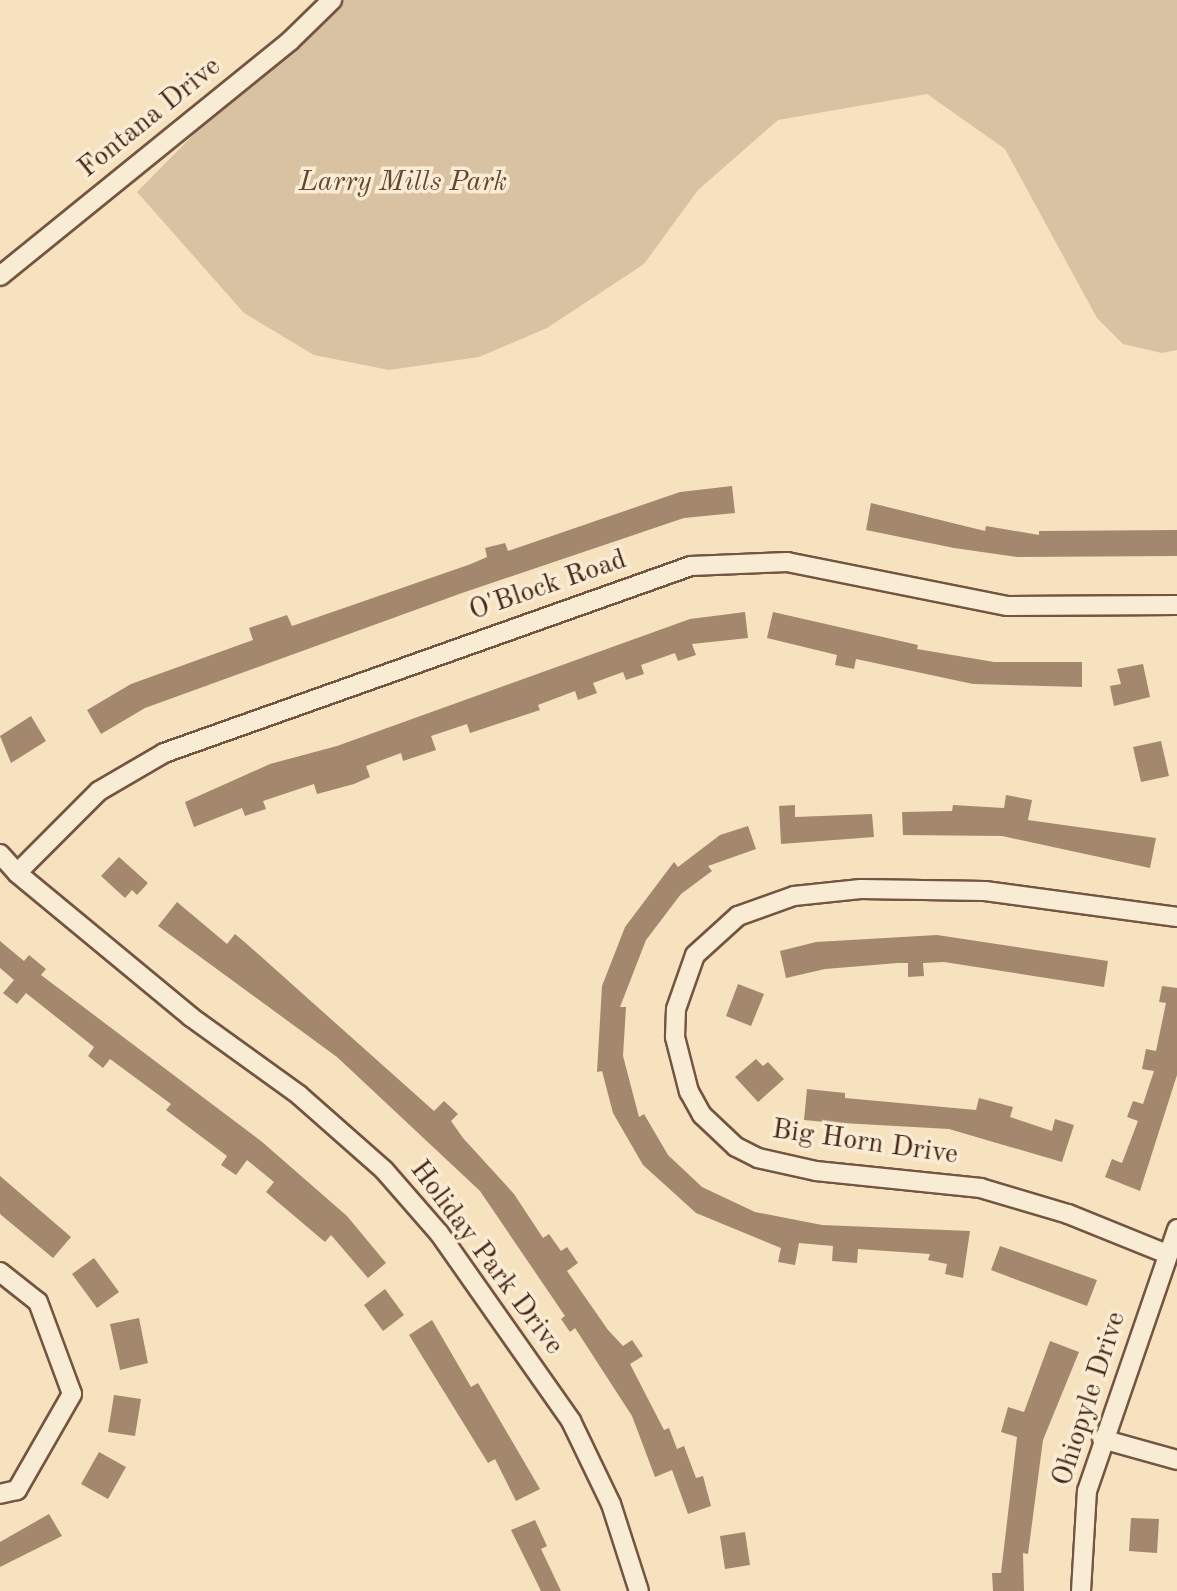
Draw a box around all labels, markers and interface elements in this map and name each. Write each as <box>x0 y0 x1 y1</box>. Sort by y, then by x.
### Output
street label: Fontana Drive <box>72 50 228 186</box>
park label: Larry Mills Park <box>299 166 507 200</box>
street label: O'Block Road <box>465 543 631 629</box>
street label: Big Horn Drive <box>770 1113 960 1173</box>
street label: Holiday Park Drive <box>402 1154 570 1362</box>
street label: Ohiopyle Drive <box>1046 1308 1134 1490</box>

